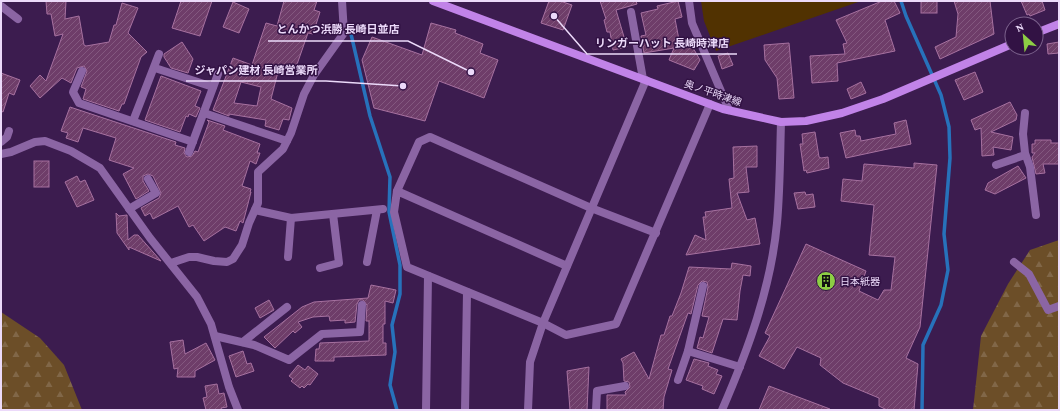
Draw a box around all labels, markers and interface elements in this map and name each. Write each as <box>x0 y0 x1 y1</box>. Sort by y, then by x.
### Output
north arrow <box>1004 16 1044 56</box>
callout: とんかつ浜勝 長崎日並店 <box>268 18 408 41</box>
text: N <box>1013 20 1026 34</box>
text: とんかつ浜勝 長崎日並店 <box>276 23 400 35</box>
callout: リンガーハット 長崎時津店 <box>587 31 737 54</box>
text: リンガーハット 長崎時津店 <box>595 37 729 49</box>
callout: ジャパン建材 長崎営業所 <box>186 58 326 81</box>
text: ジャパン建材 長崎営業所 <box>194 64 318 76</box>
street label: 奥ノ平時津線 <box>683 78 743 108</box>
building icon: 日本紙器 <box>815 270 837 292</box>
place label: 日本紙器 <box>840 276 880 287</box>

